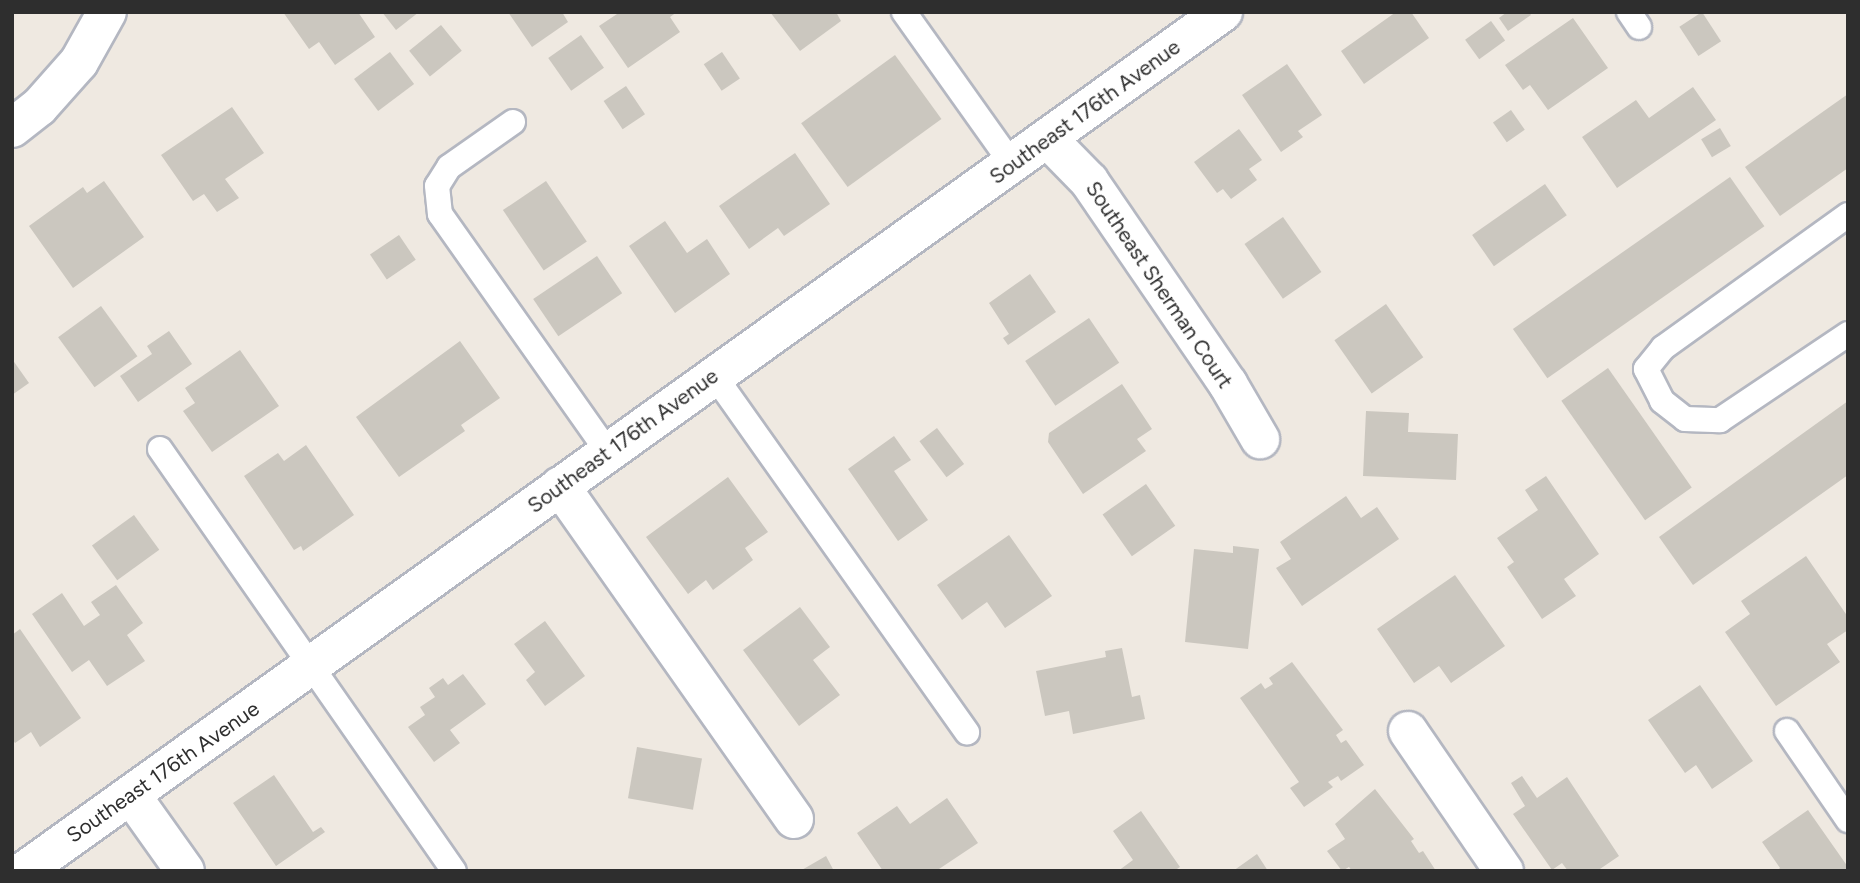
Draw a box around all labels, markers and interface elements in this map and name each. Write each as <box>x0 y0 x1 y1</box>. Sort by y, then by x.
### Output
street label: Southeast 176th Avenue <box>985 34 1185 190</box>
street label: Southeast Sherman Court <box>1080 177 1238 393</box>
street label: Southeast 176th Avenue <box>523 363 723 519</box>
street label: Southeast 176th Avenue <box>62 696 264 848</box>

